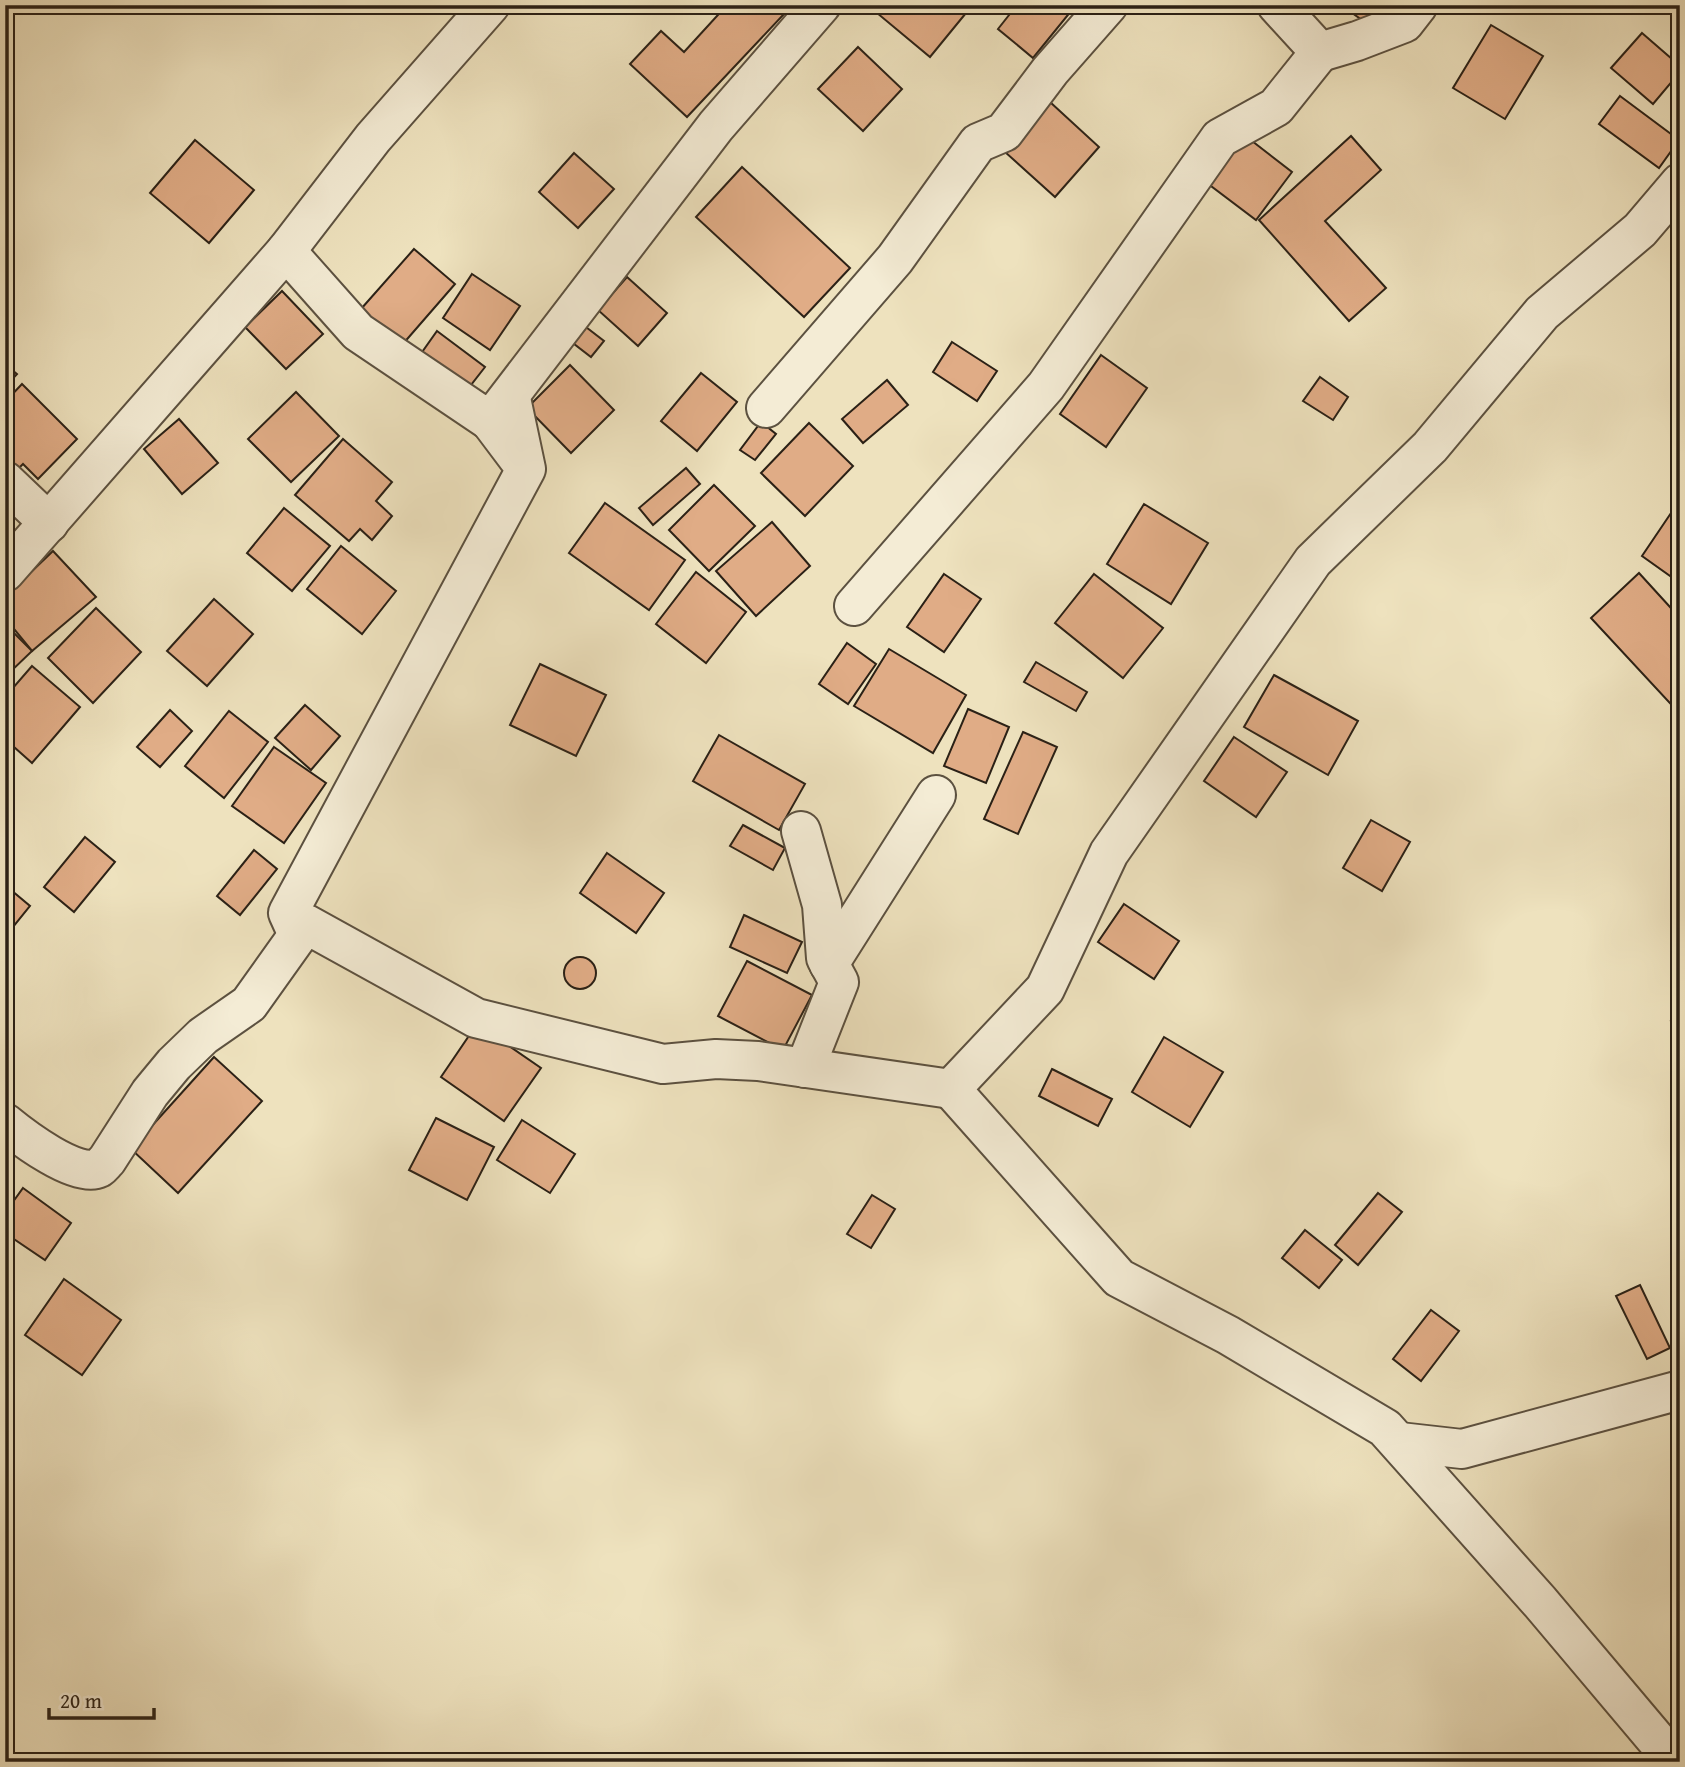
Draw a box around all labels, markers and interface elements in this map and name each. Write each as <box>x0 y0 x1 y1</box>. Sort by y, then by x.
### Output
scale bar <box>49 1676 154 1720</box>
text: 20 m <box>60 1685 102 1716</box>

